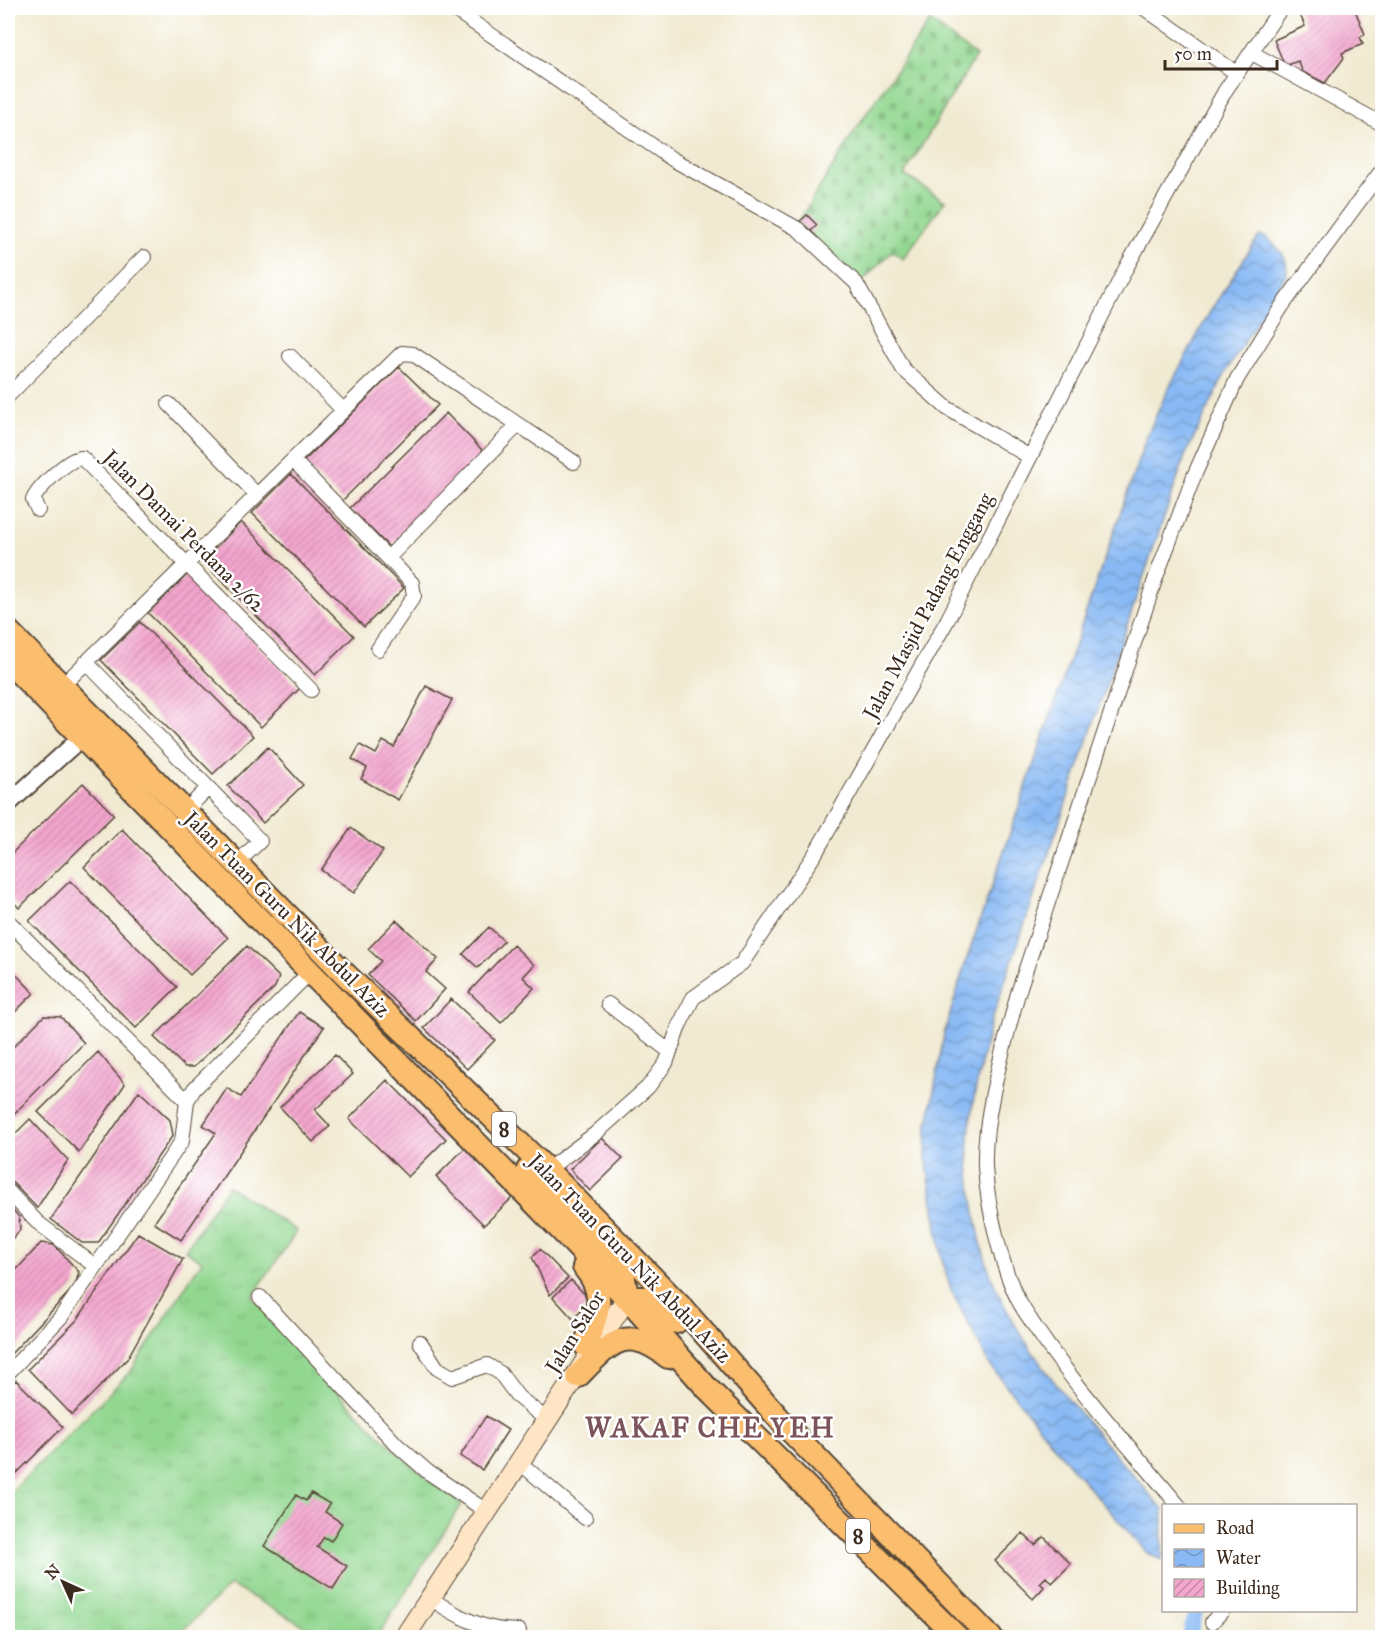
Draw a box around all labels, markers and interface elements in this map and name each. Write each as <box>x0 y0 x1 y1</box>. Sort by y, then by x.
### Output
scale bar <box>1165 33 1278 71</box>
text: 50 m <box>1174 43 1212 65</box>
street label: Jalan Damai Perdana 2/62 <box>96 443 271 618</box>
street label: Jalan Masjid Padang Enggang <box>856 488 999 726</box>
street label: Jalan Tuan Guru Nik Abdul Aziz <box>177 804 396 1023</box>
road number: 8 <box>492 1112 516 1146</box>
street label: Jalan Tuan Guru Nik Abdul Aziz <box>522 1146 737 1368</box>
street label: Jalan Salor <box>538 1286 611 1380</box>
district label: WAKAF CHE YEH <box>585 1411 835 1444</box>
legend <box>1162 1504 1357 1612</box>
text: Road <box>1216 1517 1254 1539</box>
road number: 8 <box>846 1519 870 1553</box>
text: Water <box>1216 1547 1261 1569</box>
north arrow <box>33 1552 93 1612</box>
text: N <box>41 1560 65 1583</box>
text: Building <box>1216 1577 1280 1600</box>

